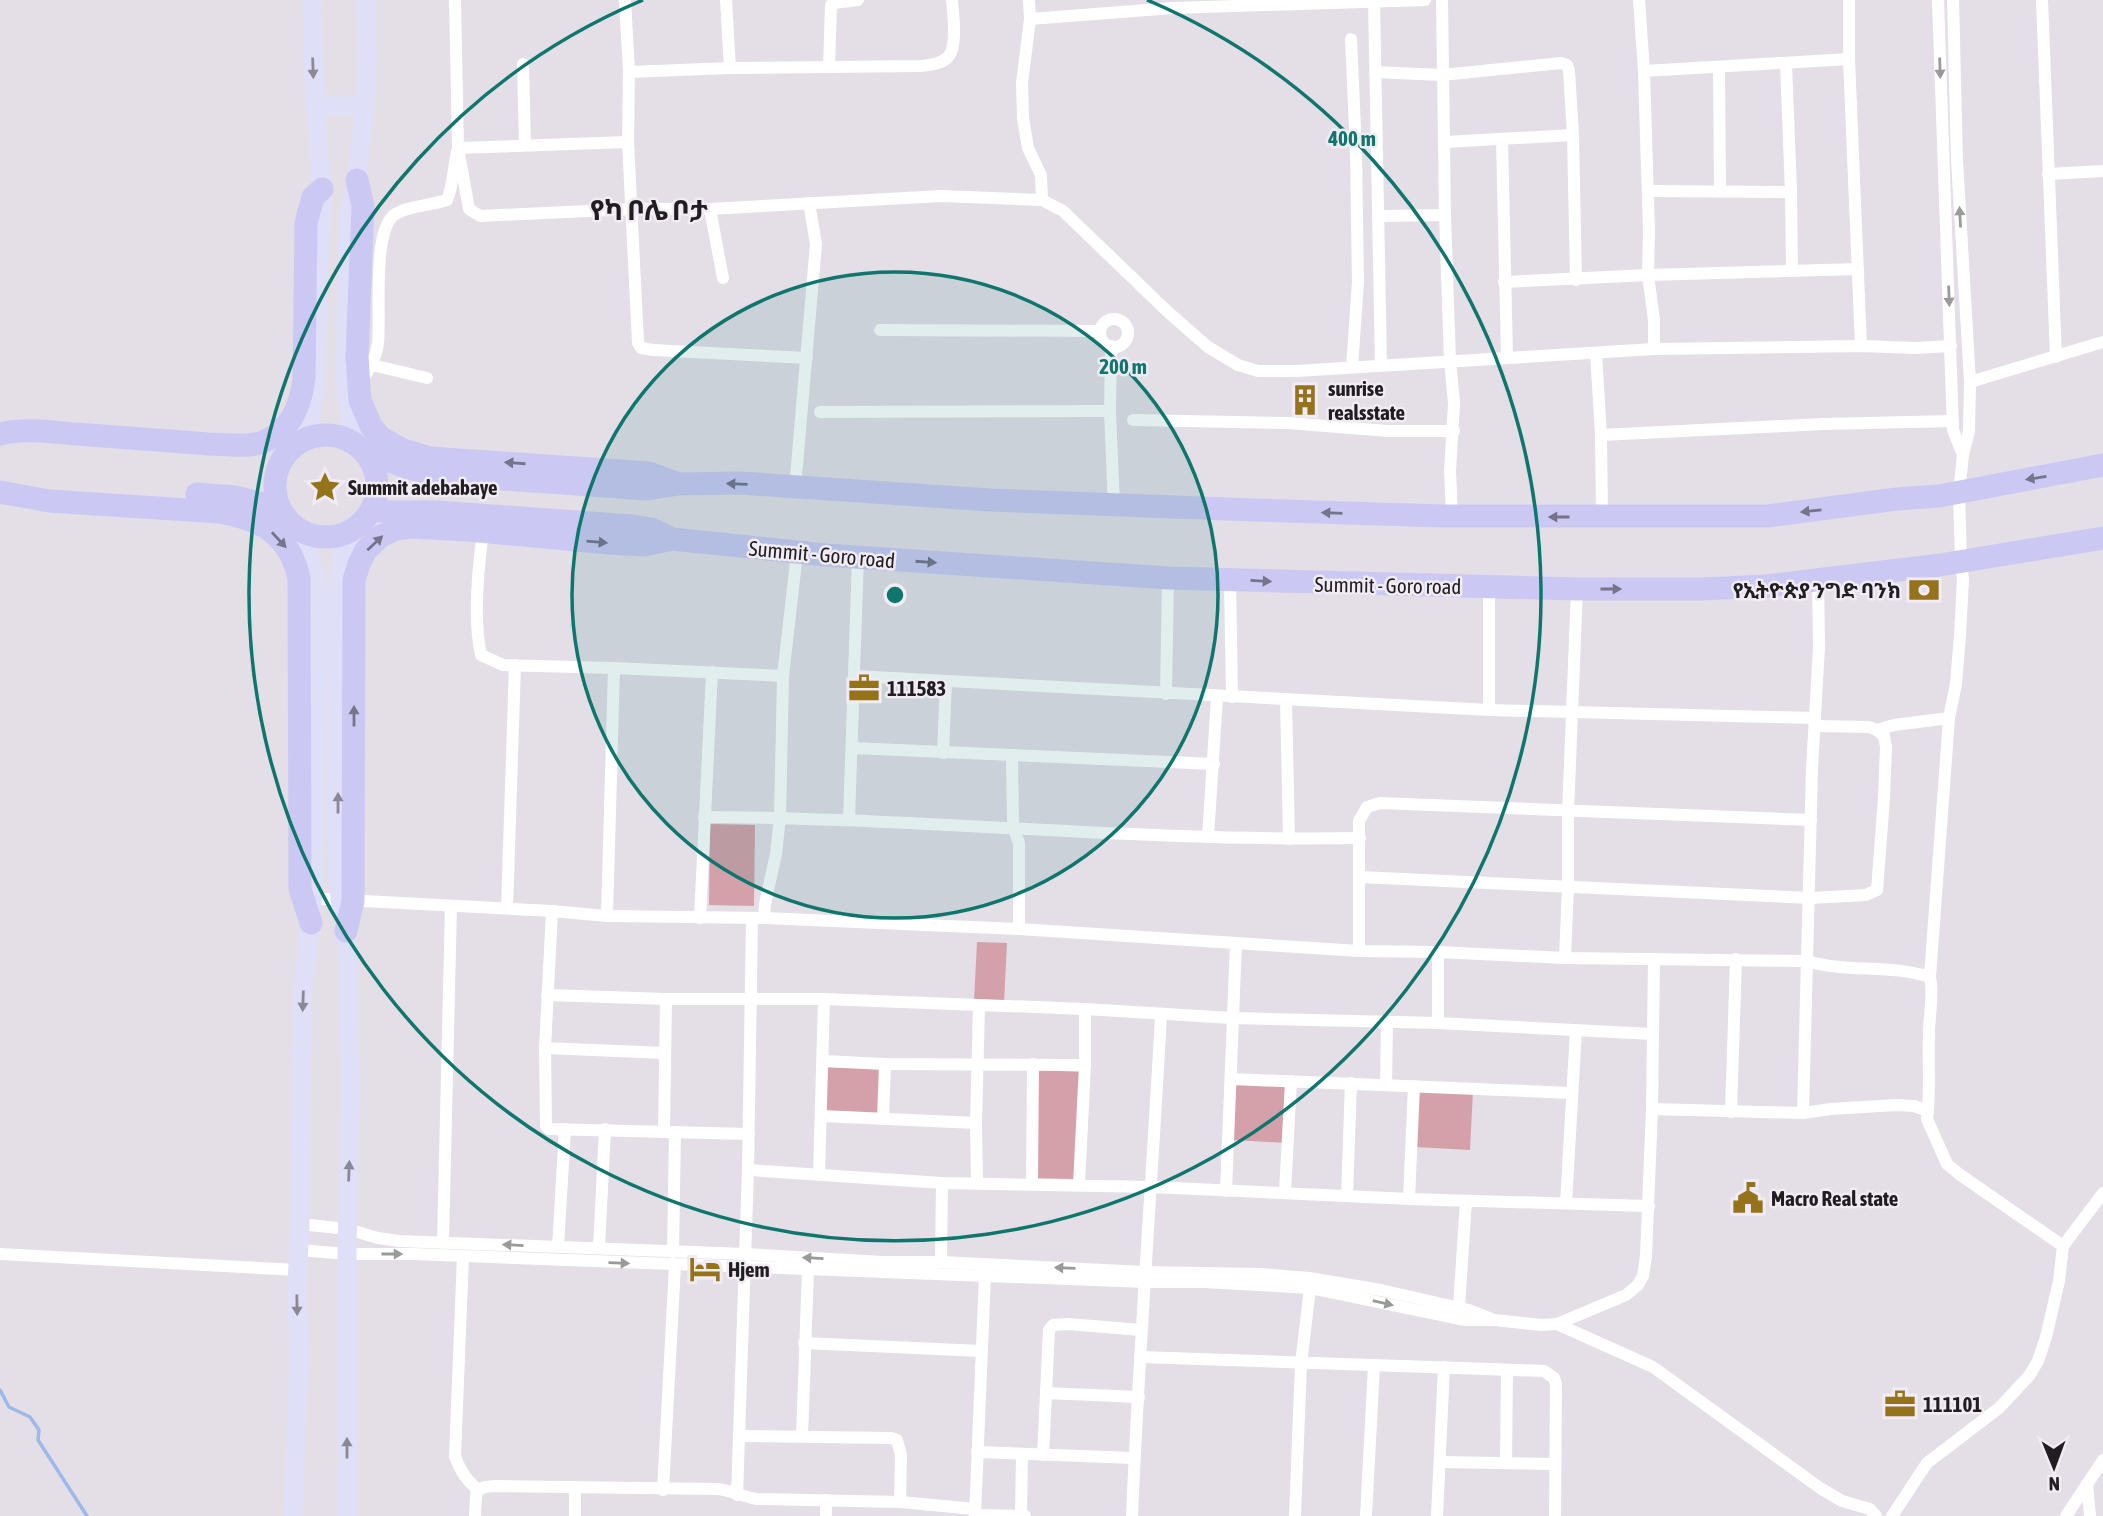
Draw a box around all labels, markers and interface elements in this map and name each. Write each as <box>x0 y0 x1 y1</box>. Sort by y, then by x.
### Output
one-way arrow <box>308 57 319 79</box>
one-way arrow <box>1934 57 1946 79</box>
text: 400 m <box>1327 126 1376 150</box>
district label: የካ ቦሌ ቦታ <box>590 194 708 226</box>
one-way arrow <box>1954 205 1965 227</box>
one-way arrow <box>1943 285 1954 307</box>
text: 200 m <box>1099 354 1147 378</box>
place label: sunrise realsstate <box>1328 376 1405 424</box>
building icon: sunrise realsstate <box>1288 383 1322 417</box>
one-way arrow <box>504 457 526 468</box>
place icon: Summit adebabaye <box>308 470 342 504</box>
one-way arrow <box>2025 473 2047 484</box>
place label: Summit adebabaye <box>348 475 498 499</box>
one-way arrow <box>726 478 748 490</box>
one-way arrow <box>1800 506 1822 517</box>
one-way arrow <box>1321 507 1343 518</box>
one-way arrow <box>1548 511 1570 523</box>
one-way arrow <box>271 531 287 549</box>
one-way arrow <box>366 535 383 551</box>
street label: Summit - Goro road <box>748 536 896 572</box>
one-way arrow <box>586 537 608 548</box>
one-way arrow <box>916 557 938 568</box>
street label: Summit - Goro road <box>1314 572 1462 598</box>
bank icon: የኢትዮጵያ ንግድ ባንክ <box>1907 573 1941 607</box>
one-way arrow <box>1250 576 1272 587</box>
place label: የኢትዮጵያ ንግድ ባንክ <box>1733 578 1901 602</box>
centre of rings <box>883 583 907 607</box>
one-way arrow <box>1600 583 1622 595</box>
office icon: 111583 <box>847 671 881 705</box>
place label: 111583 <box>887 676 946 700</box>
one-way arrow <box>349 705 360 727</box>
one-way arrow <box>332 792 344 814</box>
one-way arrow <box>297 990 308 1012</box>
one-way arrow <box>344 1160 355 1182</box>
public building icon: Macro Real state <box>1731 1181 1765 1215</box>
place label: Macro Real state <box>1771 1186 1898 1210</box>
one-way arrow <box>502 1239 524 1250</box>
one-way arrow <box>381 1248 403 1260</box>
hotel icon: Hjem <box>688 1252 722 1286</box>
one-way arrow <box>802 1253 824 1264</box>
one-way arrow <box>608 1257 630 1268</box>
place label: Hjem <box>728 1257 770 1281</box>
one-way arrow <box>1054 1263 1076 1274</box>
one-way arrow <box>292 1295 303 1317</box>
one-way arrow <box>1372 1298 1394 1309</box>
office icon: 111101 <box>1883 1387 1917 1421</box>
place label: 111101 <box>1923 1392 1982 1416</box>
north arrow <box>2019 1432 2089 1502</box>
one-way arrow <box>342 1437 353 1459</box>
text: N <box>2048 1473 2060 1495</box>

